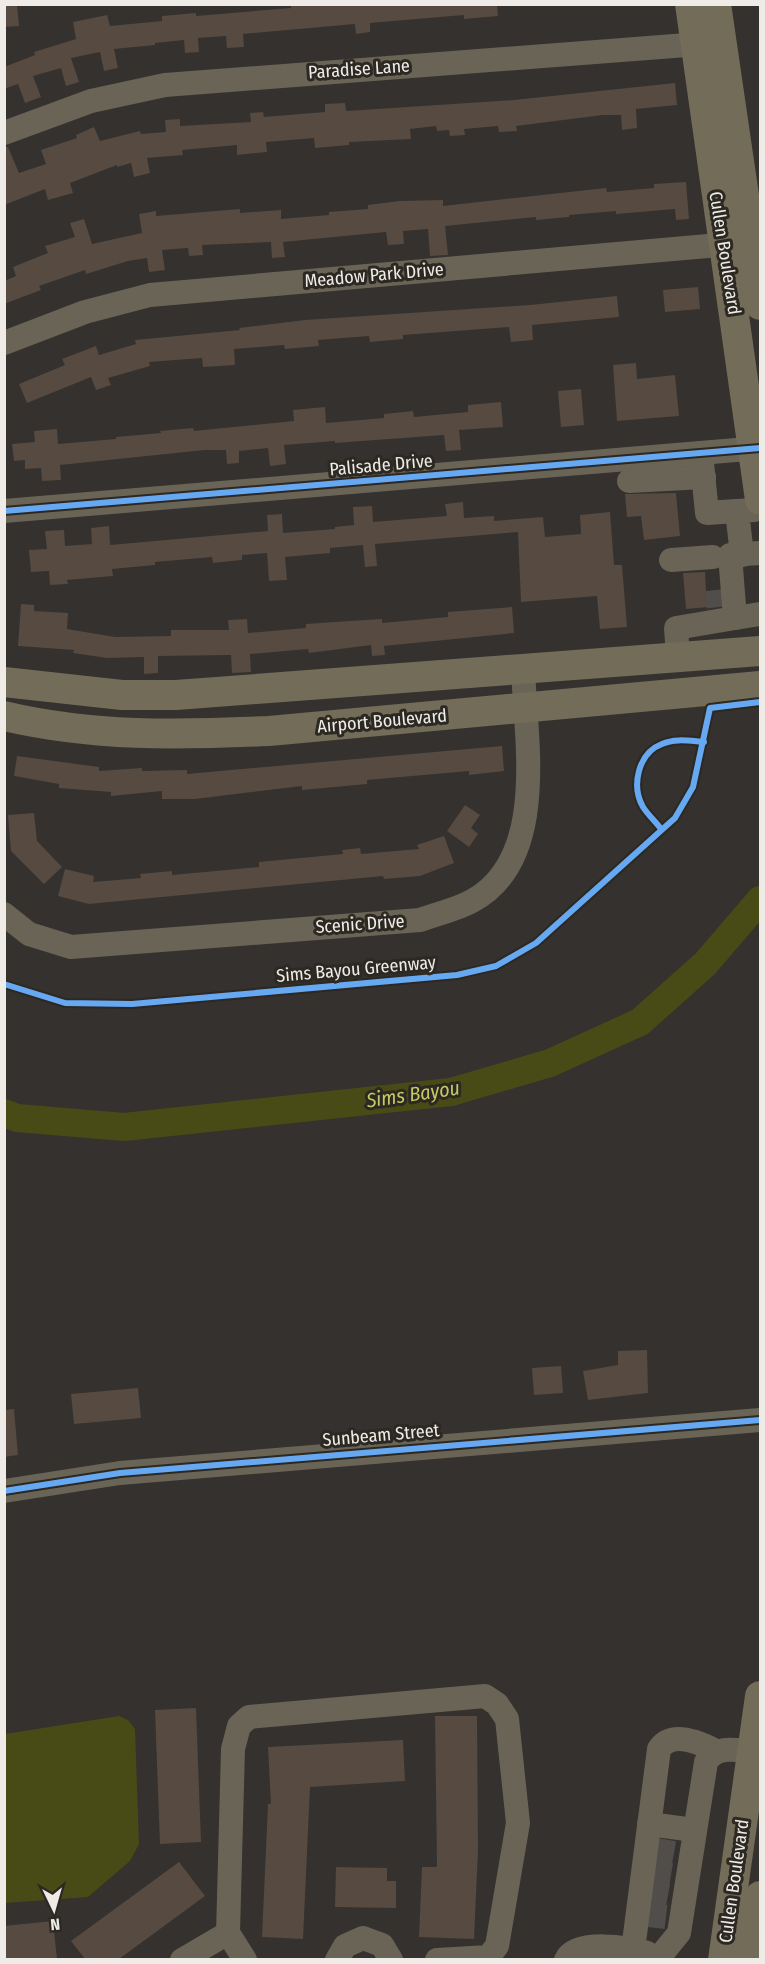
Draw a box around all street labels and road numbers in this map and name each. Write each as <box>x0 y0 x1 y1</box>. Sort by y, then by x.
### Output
street label: Paradise Lane <box>307 54 411 84</box>
street label: Cullen Boulevard <box>704 190 746 316</box>
street label: Meadow Park Drive <box>303 258 445 292</box>
street label: Palisade Drive <box>328 450 434 480</box>
street label: Airport Boulevard <box>316 704 448 738</box>
street label: Scenic Drive <box>315 910 405 938</box>
street label: Sims Bayou Greenway <box>275 951 437 987</box>
street label: Sunbeam Street <box>322 1419 440 1451</box>
street label: Cullen Boulevard <box>714 1818 754 1944</box>

